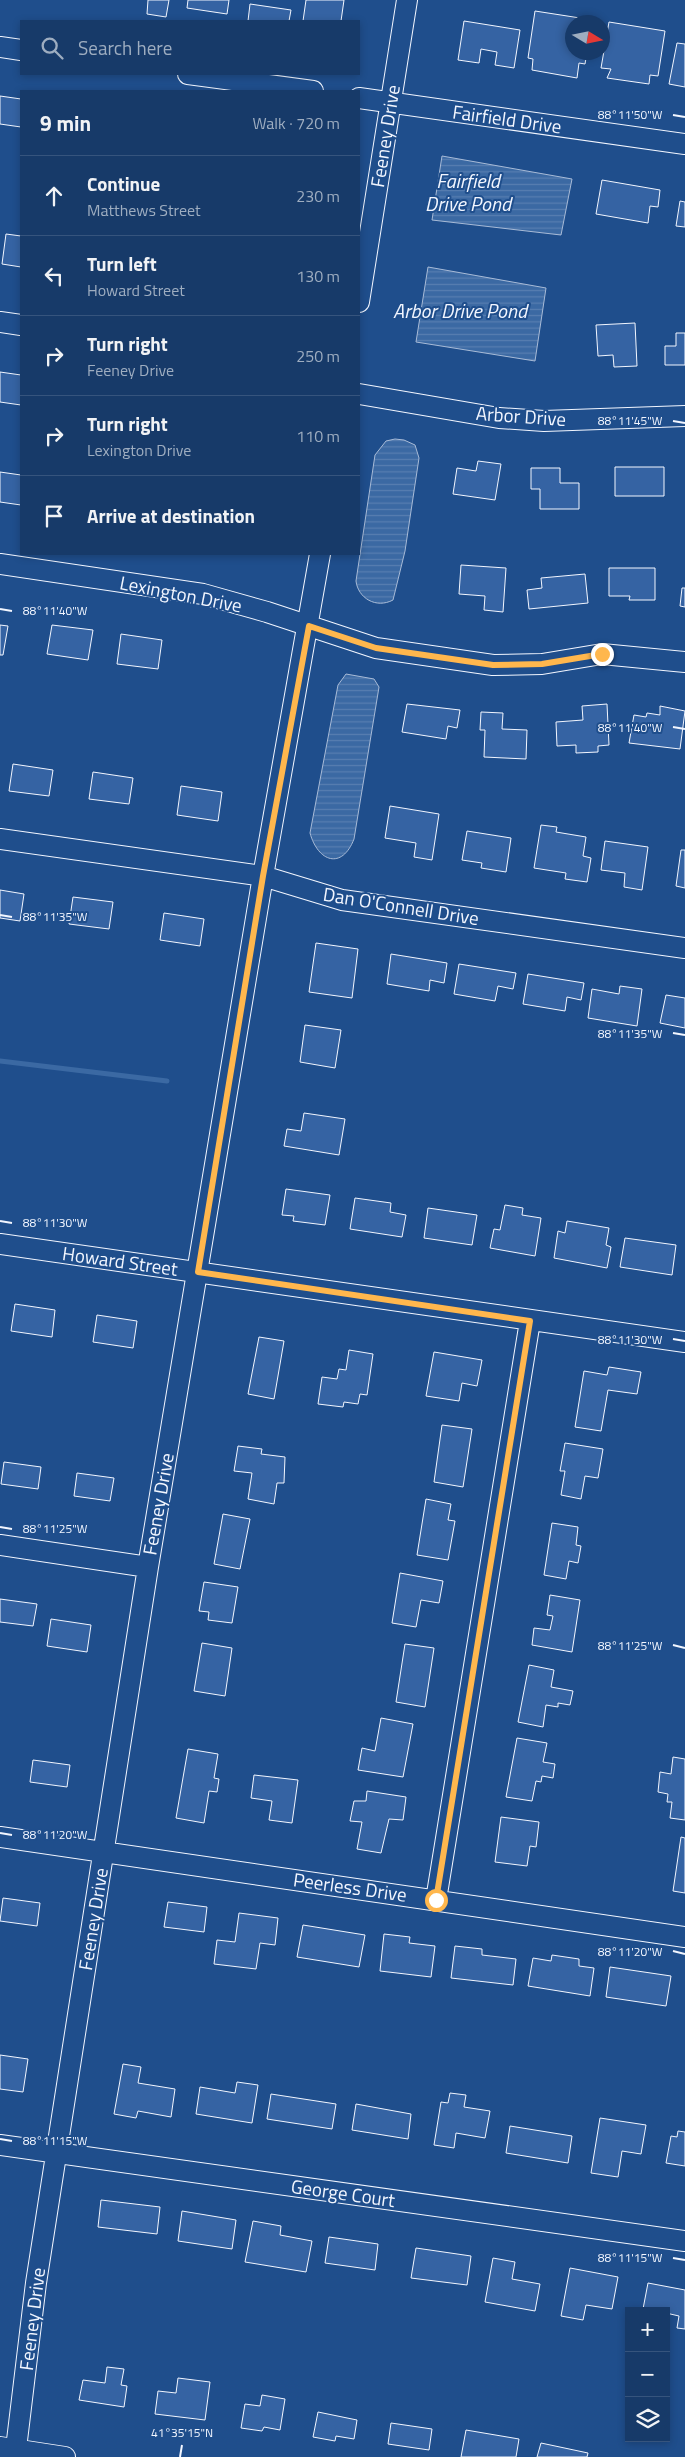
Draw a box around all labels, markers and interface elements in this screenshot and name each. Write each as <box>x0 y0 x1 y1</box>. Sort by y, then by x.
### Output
north arrow <box>565 15 610 60</box>
search box <box>20 20 360 75</box>
text: Search here <box>78 33 172 62</box>
icon: search <box>38 34 66 62</box>
street label: Feeney Drive <box>362 83 407 189</box>
street label: Fairfield Drive <box>451 97 563 141</box>
text: 88°11'50"W <box>598 105 663 124</box>
text: 9 min <box>40 107 91 139</box>
text: Walk · 720 m <box>252 111 340 135</box>
water label: Fairfield Drive Pond <box>425 165 513 219</box>
text: Continue <box>87 169 160 198</box>
icon: ahead <box>40 182 68 210</box>
text: 230 m <box>296 184 340 208</box>
text: Matthews Street <box>87 198 201 222</box>
text: Turn left <box>87 249 157 278</box>
icon: left <box>40 262 68 290</box>
text: 130 m <box>296 264 340 288</box>
text: Howard Street <box>87 278 185 302</box>
water label: Arbor Drive Pond <box>393 295 529 326</box>
text: Turn right <box>87 329 168 358</box>
icon: right <box>40 342 68 370</box>
text: 250 m <box>296 344 340 368</box>
text: Feeney Drive <box>87 358 174 382</box>
street label: Arbor Drive <box>475 398 567 433</box>
text: Turn right <box>87 409 168 438</box>
text: 88°11'45"W <box>598 411 663 430</box>
icon: right <box>40 422 68 450</box>
text: 110 m <box>296 424 340 448</box>
text: Lexington Drive <box>87 438 191 462</box>
text: Arrive at destination <box>87 501 255 530</box>
icon: arrive <box>40 502 68 530</box>
street label: Lexington Drive <box>118 567 245 620</box>
text: 88°11'40"W <box>23 601 88 620</box>
route end <box>591 643 614 666</box>
text: 88°11'40"W <box>598 718 663 737</box>
street label: Dan O'Connell Drive <box>321 879 481 932</box>
text: 88°11'35"W <box>23 907 88 926</box>
text: 88°11'35"W <box>598 1024 663 1043</box>
text: 88°11'30"W <box>23 1213 88 1232</box>
street label: Howard Street <box>61 1238 180 1283</box>
text: 88°11'30"W <box>598 1330 663 1349</box>
street label: Feeney Drive <box>134 1450 181 1557</box>
text: 88°11'25"W <box>23 1519 88 1538</box>
text: 88°11'25"W <box>598 1636 663 1655</box>
text: 88°11'20"W <box>23 1825 88 1844</box>
street label: Peerless Drive <box>291 1864 409 1909</box>
street label: Feeney Drive <box>70 1866 115 1972</box>
route start <box>425 1889 448 1912</box>
text: 88°11'20"W <box>598 1942 663 1961</box>
text: 88°11'15"W <box>23 2131 88 2150</box>
street label: George Court <box>289 2171 397 2214</box>
text: 88°11'15"W <box>598 2248 663 2267</box>
street label: Feeney Drive <box>11 2266 52 2372</box>
map controls <box>625 2307 670 2442</box>
button: + <box>625 2307 670 2352</box>
button: − <box>625 2352 670 2397</box>
button: layers <box>625 2397 670 2442</box>
text: 41°35'15"N <box>151 2423 213 2442</box>

